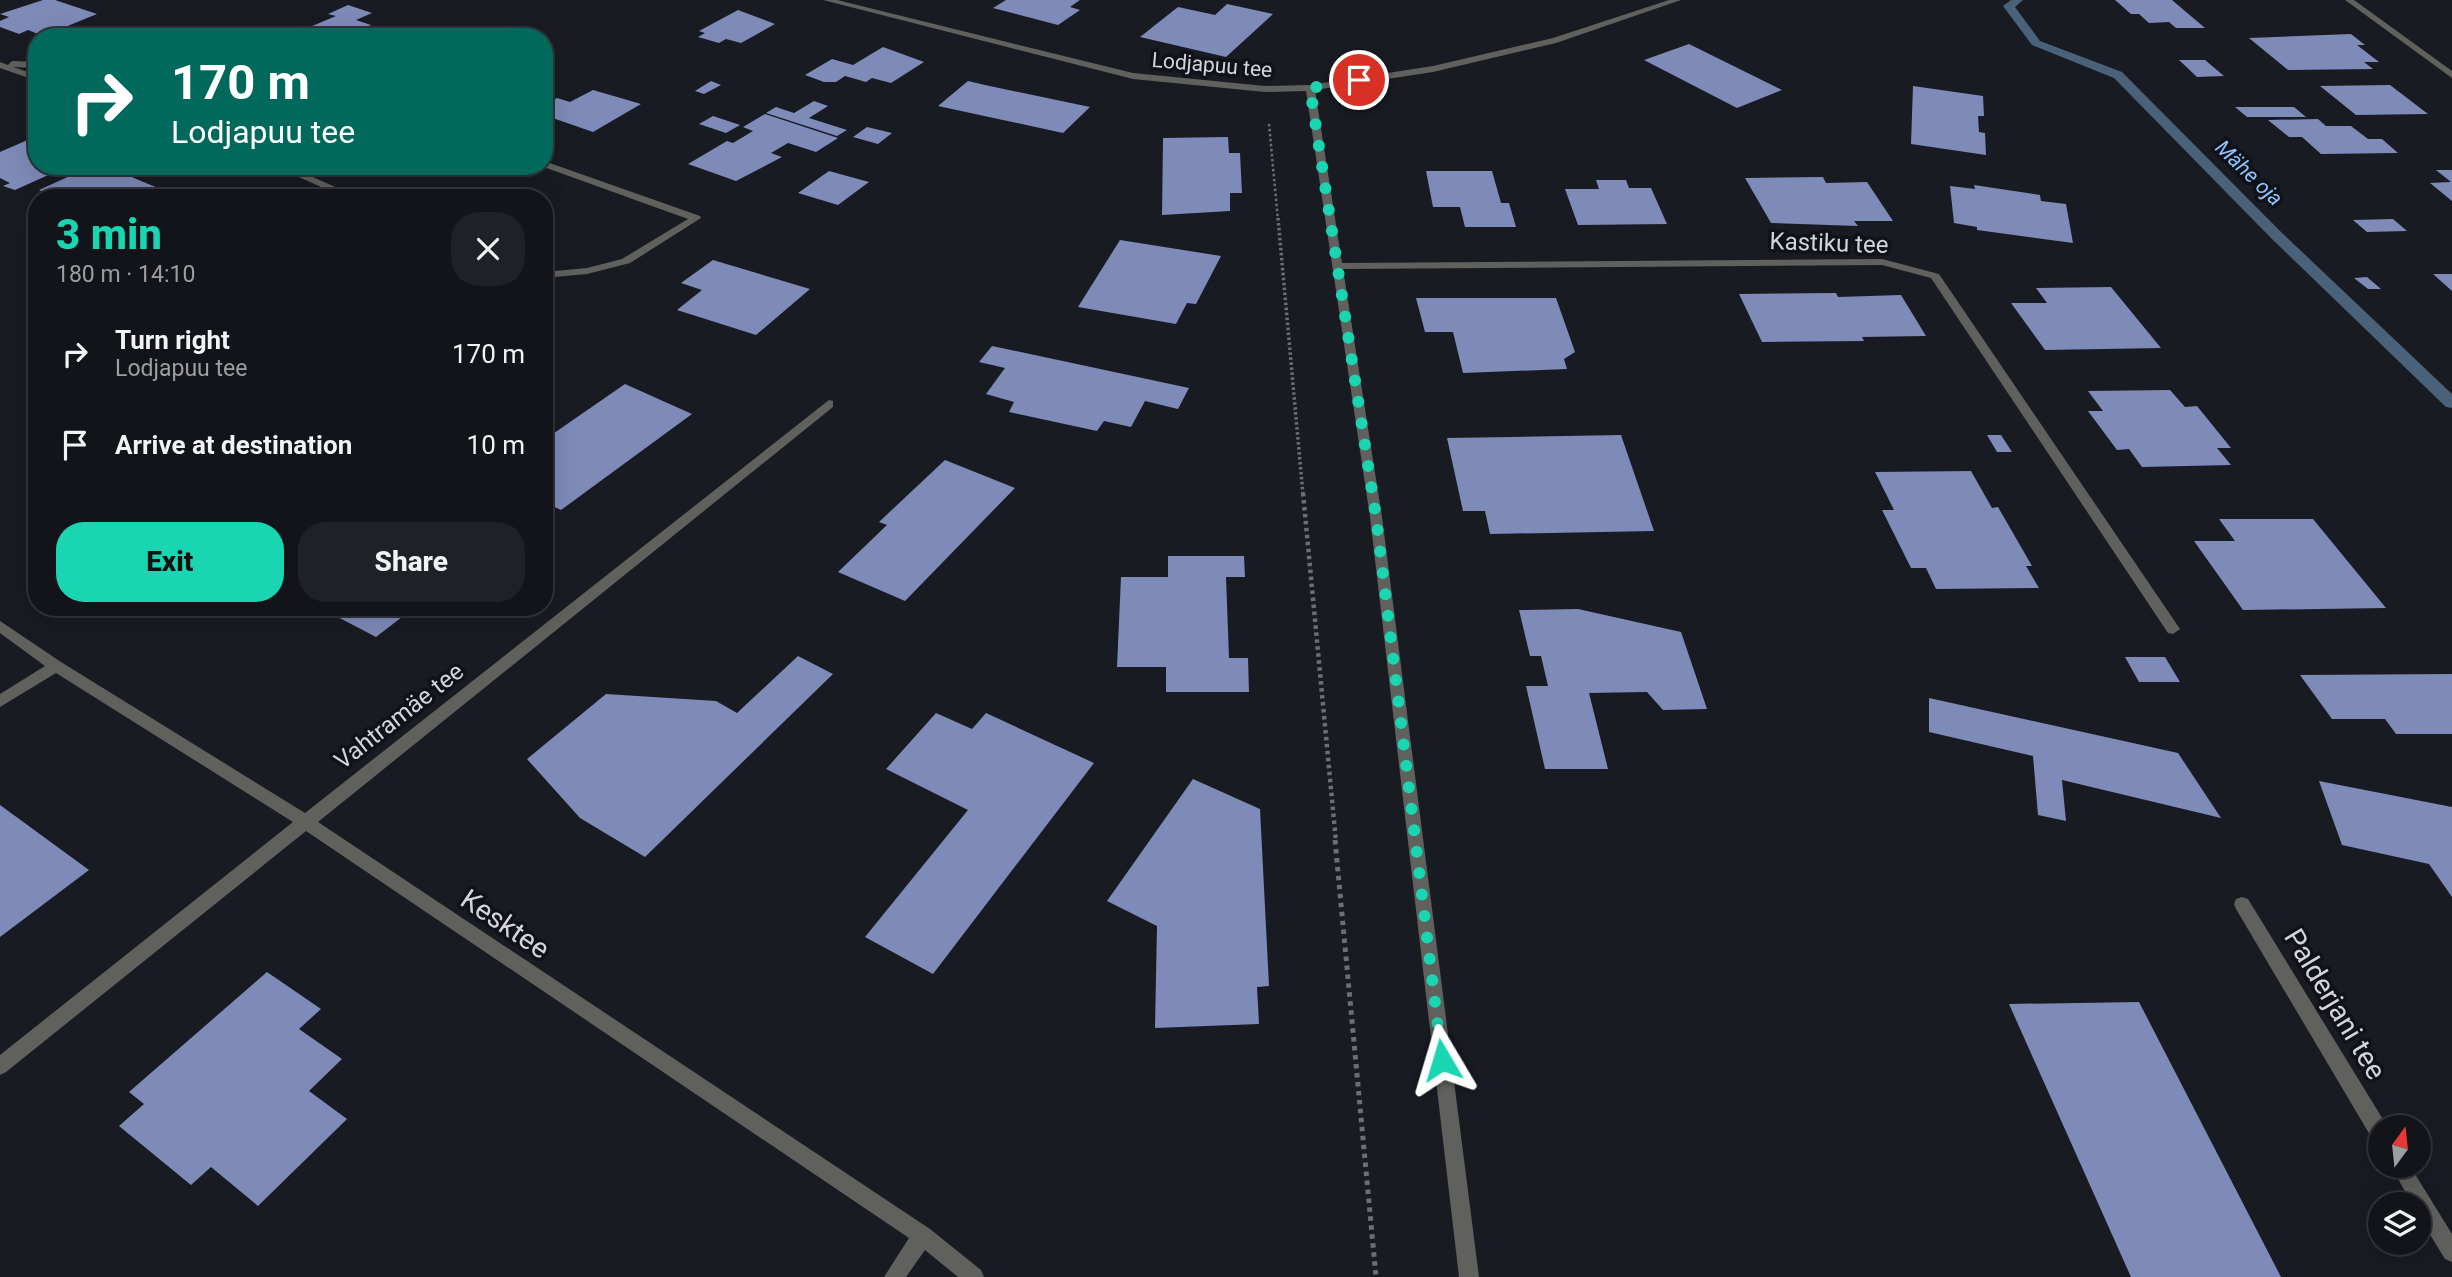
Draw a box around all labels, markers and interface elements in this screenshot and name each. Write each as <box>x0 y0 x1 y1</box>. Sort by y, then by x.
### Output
street label: Lodjapuu tee <box>1151 48 1273 82</box>
pin <box>1329 50 1389 110</box>
text: 170 m <box>171 54 310 111</box>
icon: right <box>56 56 147 147</box>
icon: arrive <box>1340 61 1378 99</box>
text: Lodjapuu tee <box>171 113 355 151</box>
water label: Mähe oja <box>2211 135 2287 211</box>
text: 3 min <box>56 210 162 259</box>
button: close <box>451 212 525 286</box>
street label: Kastiku tee <box>1769 227 1889 259</box>
text: 180 m · 14:10 <box>56 261 195 288</box>
text: Turn right <box>115 325 230 355</box>
icon: right <box>56 335 94 373</box>
text: 170 m <box>452 339 525 369</box>
text: Lodjapuu tee <box>115 355 247 382</box>
icon: arrive <box>56 426 94 464</box>
text: Arrive at destination <box>115 430 352 460</box>
text: 10 m <box>467 430 525 460</box>
button: Exit <box>56 522 284 602</box>
button: Share <box>298 522 525 602</box>
street label: Vahtramäe tee <box>329 657 469 775</box>
street label: Kesktee <box>455 882 555 966</box>
street label: Palderjani tee <box>2277 923 2393 1085</box>
position arrow <box>1405 1023 1479 1097</box>
north arrow <box>2368 1115 2431 1178</box>
map controls <box>2368 1115 2431 1255</box>
button: layers <box>2368 1192 2431 1255</box>

